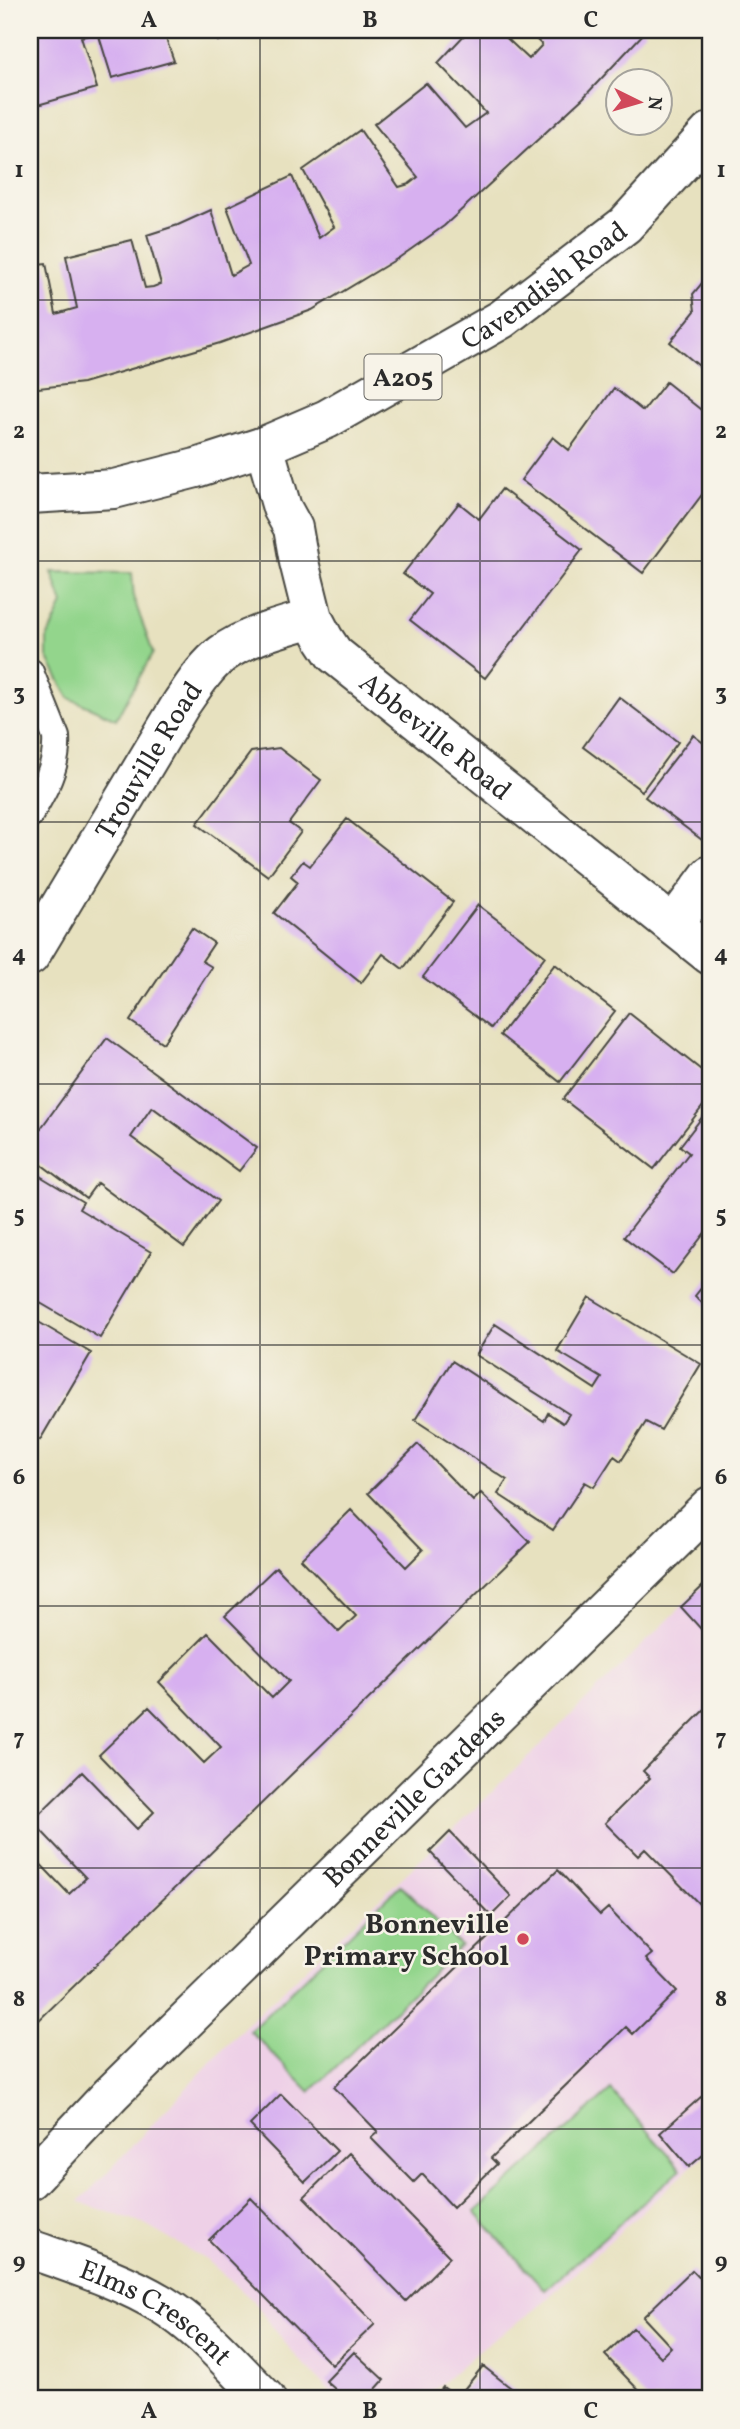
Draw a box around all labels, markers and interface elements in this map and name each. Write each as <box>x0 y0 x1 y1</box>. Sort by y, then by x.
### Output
text: A <box>141 5 157 37</box>
text: B <box>362 5 378 37</box>
text: C <box>584 5 598 37</box>
north arrow <box>604 66 674 136</box>
text: N <box>640 95 667 112</box>
text: 1 <box>14 155 24 187</box>
text: 1 <box>716 155 726 187</box>
street label: Cavendish Road <box>454 213 637 361</box>
road number: A205 <box>364 354 442 400</box>
text: 2 <box>13 416 25 448</box>
text: 2 <box>715 416 727 448</box>
street label: Abbeville Road <box>350 664 519 811</box>
street label: Trouville Road <box>87 674 213 848</box>
text: 3 <box>13 678 25 710</box>
text: 3 <box>715 678 727 710</box>
text: 4 <box>12 939 26 971</box>
text: 4 <box>714 939 728 971</box>
text: 5 <box>13 1200 25 1232</box>
text: 5 <box>715 1200 727 1232</box>
text: 6 <box>13 1462 25 1494</box>
text: 6 <box>715 1462 727 1494</box>
street label: Bonneville Gardens <box>315 1700 515 1897</box>
text: 7 <box>14 1723 25 1755</box>
text: 7 <box>716 1723 727 1755</box>
place label: Bonneville Primary School <box>304 1906 509 1977</box>
marker: Bonneville Primary School <box>515 1931 531 1947</box>
text: 8 <box>13 1984 25 2016</box>
text: 8 <box>715 1984 727 2016</box>
text: 9 <box>13 2246 25 2278</box>
text: 9 <box>715 2246 727 2278</box>
street label: Elms Crescent <box>73 2251 240 2375</box>
text: A <box>141 2396 157 2428</box>
text: B <box>362 2396 378 2428</box>
text: C <box>584 2396 598 2428</box>

